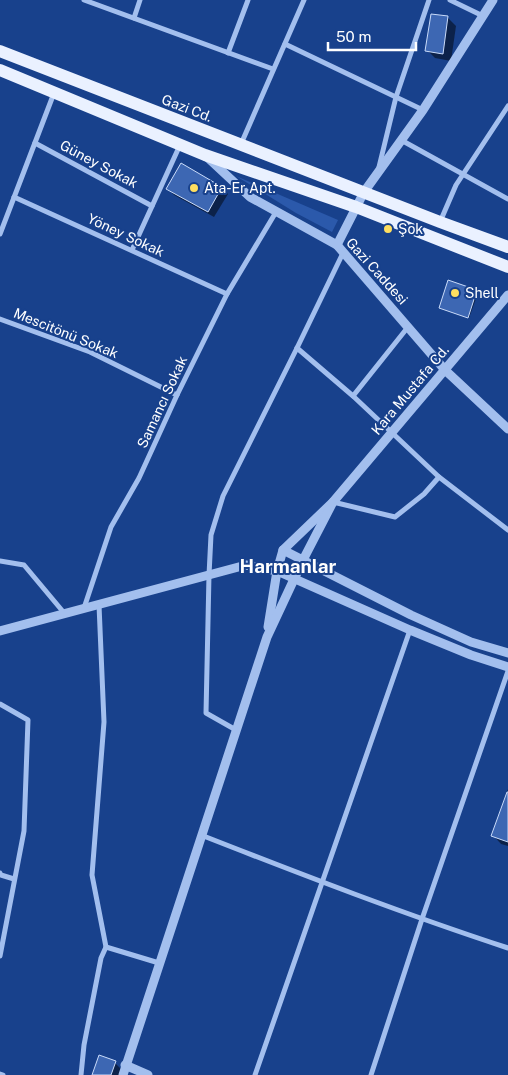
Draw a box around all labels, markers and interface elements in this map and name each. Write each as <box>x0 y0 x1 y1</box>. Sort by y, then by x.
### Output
scale bar <box>328 20 416 52</box>
text: 50 m <box>336 28 371 45</box>
street label: Gazi Cd. <box>160 91 214 125</box>
street label: Güney Sokak <box>57 137 141 191</box>
place label: Ata-Er Apt. <box>204 180 276 196</box>
marker: Ata-Er Apt. <box>188 182 200 194</box>
street label: Yöney Sokak <box>85 210 167 260</box>
place label: Şok <box>398 221 423 237</box>
marker: Şok <box>382 223 394 235</box>
street label: Gazi Caddesi <box>343 234 411 308</box>
place label: Shell <box>465 285 499 301</box>
marker: Shell <box>449 287 461 299</box>
street label: Mescitönü Sokak <box>11 305 121 361</box>
street label: Kara Mustafa Cd. <box>368 342 452 438</box>
street label: Samancı Sokak <box>134 353 190 451</box>
district label: Harmanlar <box>240 555 337 577</box>

